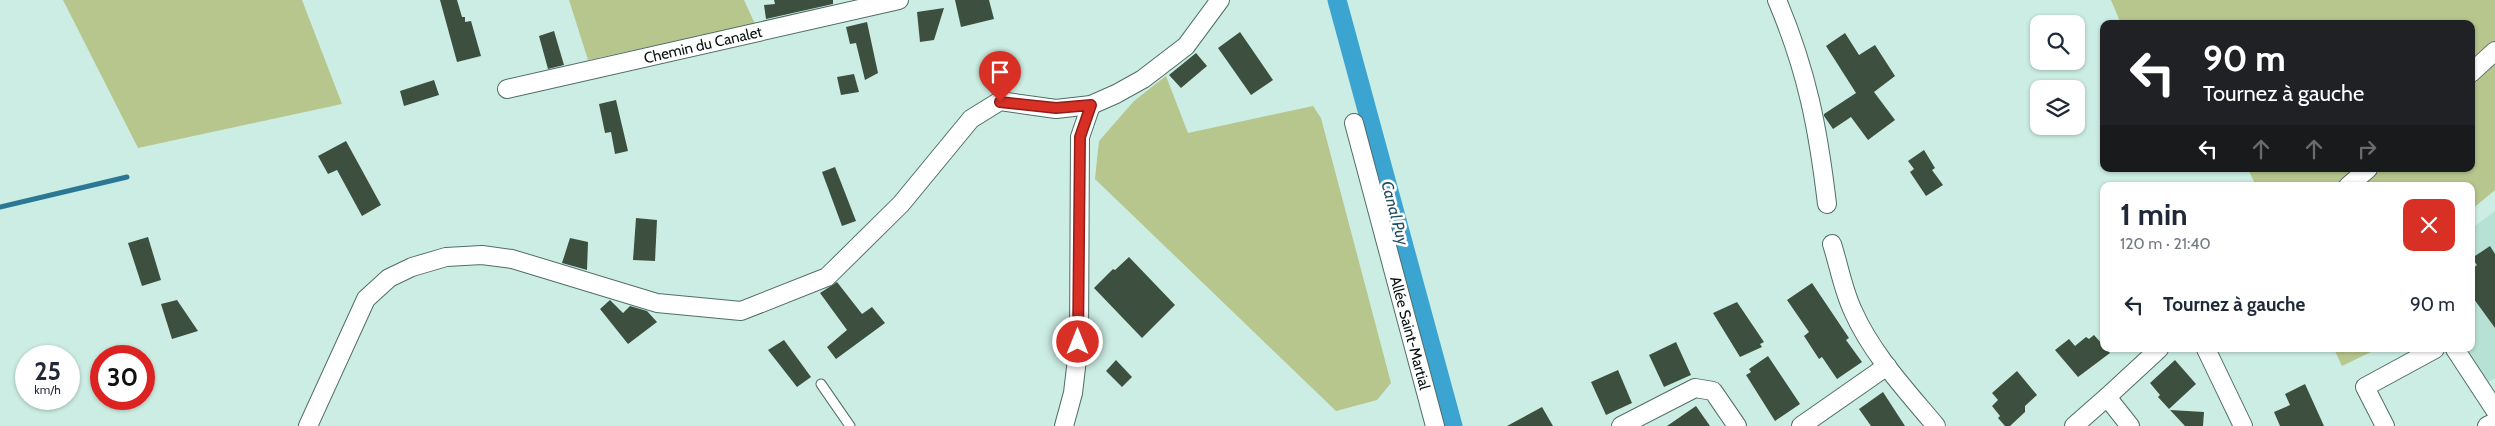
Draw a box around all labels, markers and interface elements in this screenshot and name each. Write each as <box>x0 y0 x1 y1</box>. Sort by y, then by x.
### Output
map controls <box>2030 15 2085 135</box>
button: search <box>2030 15 2085 70</box>
street label: Chemin du Canalet <box>642 23 764 67</box>
text: 90 m <box>2203 37 2286 80</box>
icon: left <box>2120 40 2185 105</box>
pin <box>979 51 1021 102</box>
icon: arrive <box>986 58 1014 86</box>
button: layers <box>2030 80 2085 135</box>
text: Tournez à gauche <box>2203 80 2364 107</box>
icon: left <box>2194 135 2222 163</box>
icon: ahead <box>2247 135 2275 163</box>
icon: ahead <box>2300 135 2328 163</box>
icon: right <box>2353 135 2381 163</box>
water label: Canal Puy <box>1377 179 1413 248</box>
text: 1 min <box>2120 196 2188 233</box>
button: close <box>2403 199 2455 251</box>
text: 120 m · 21:40 <box>2120 234 2211 253</box>
street label: Allée Saint-Martial <box>1386 274 1434 392</box>
icon: left <box>2120 291 2148 319</box>
text: Tournez à gauche <box>2163 293 2305 316</box>
text: 90 m <box>2410 293 2455 316</box>
position arrow <box>1051 315 1103 367</box>
speed limit sign: 30 <box>90 345 155 410</box>
text: 25 <box>34 356 61 386</box>
text: km/h <box>34 382 61 397</box>

